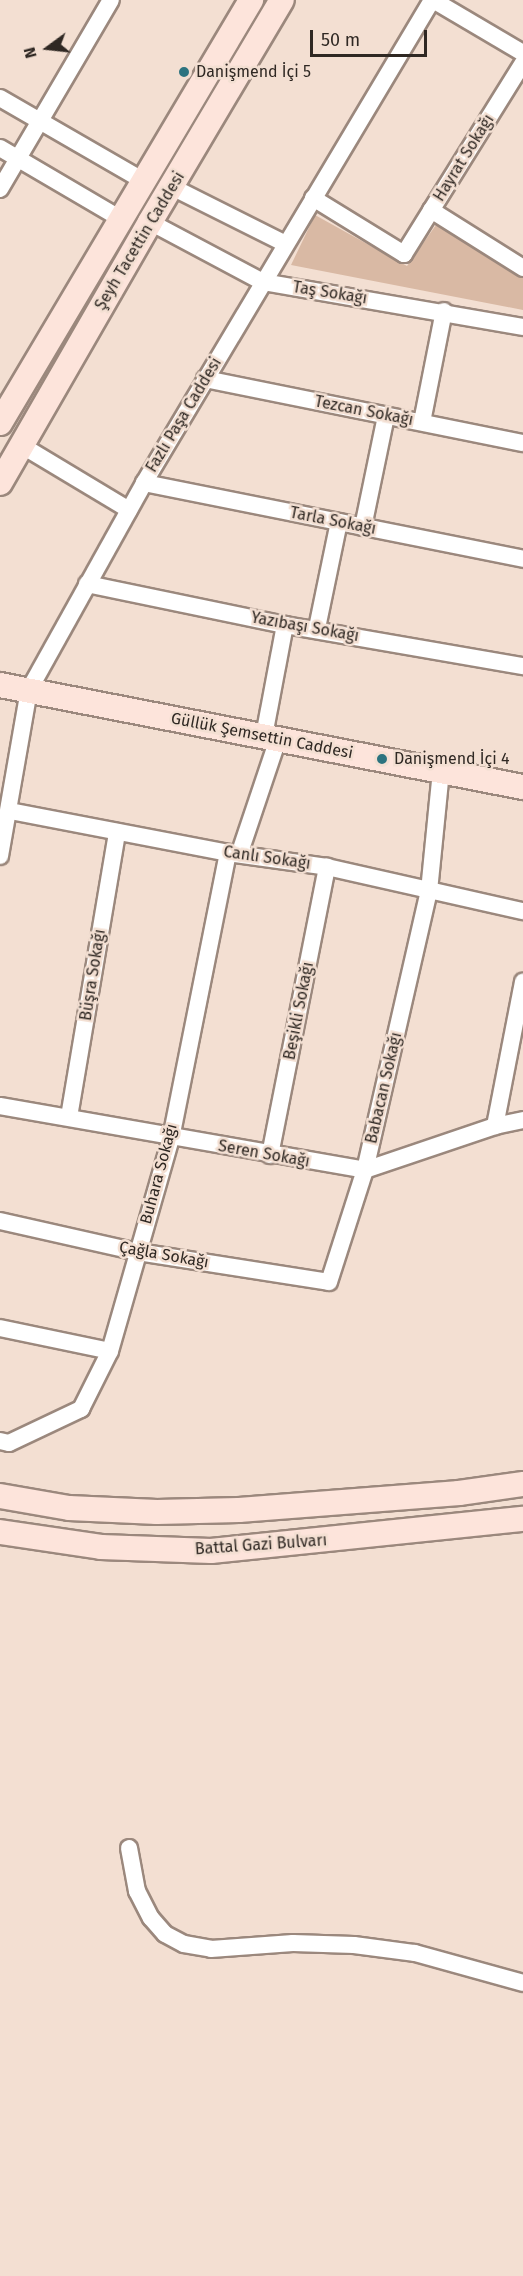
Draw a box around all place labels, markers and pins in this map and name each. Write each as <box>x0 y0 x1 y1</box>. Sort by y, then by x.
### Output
place label: Danişmend İçi 5 <box>196 62 311 82</box>
marker: Danişmend İçi 5 <box>177 65 191 79</box>
place label: Danişmend İçi 4 <box>394 749 509 769</box>
marker: Danişmend İçi 4 <box>375 752 389 766</box>

